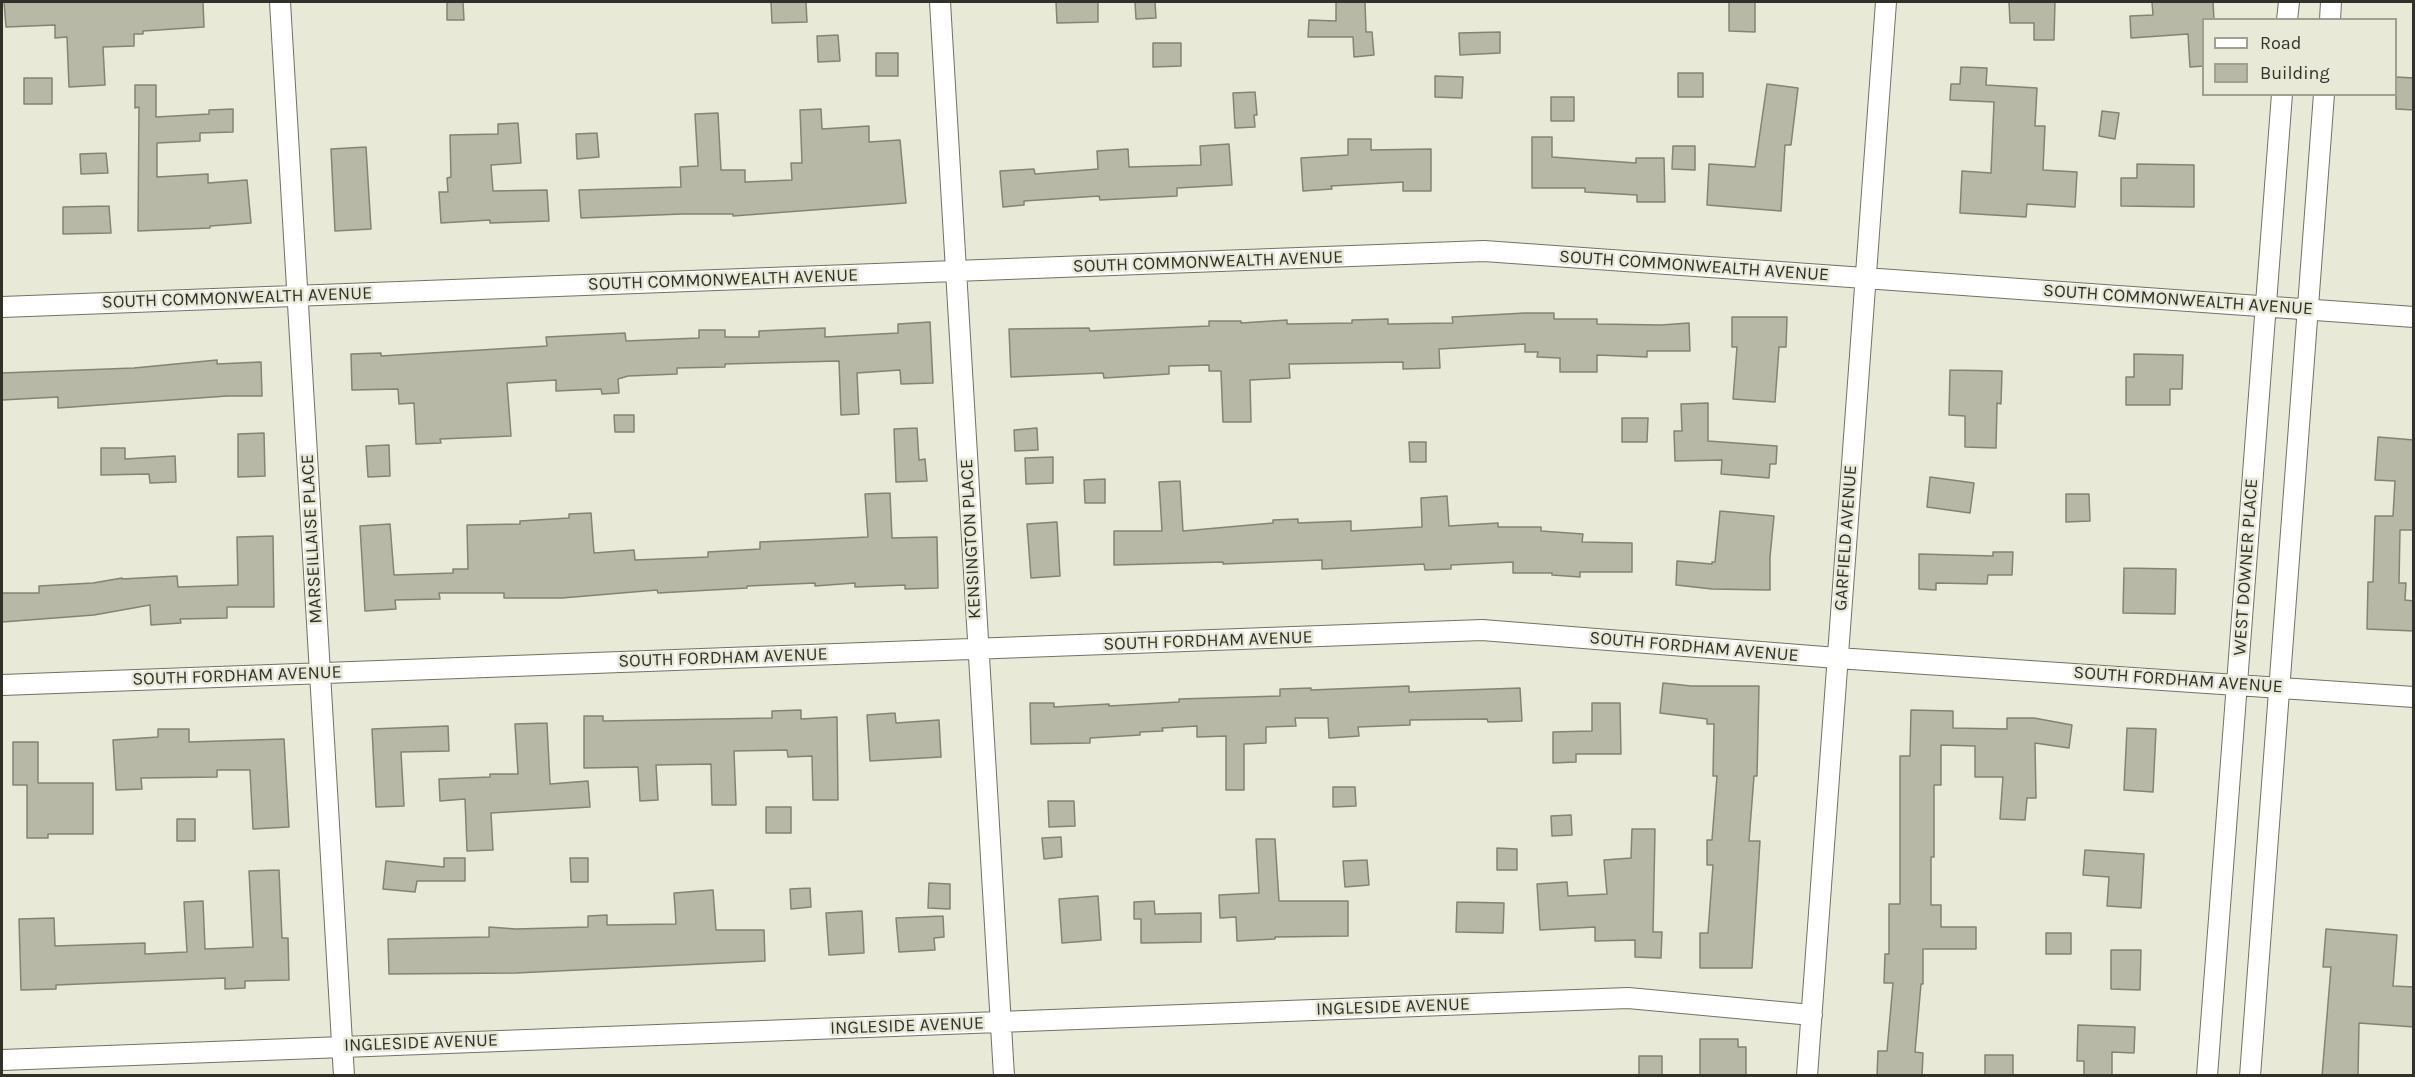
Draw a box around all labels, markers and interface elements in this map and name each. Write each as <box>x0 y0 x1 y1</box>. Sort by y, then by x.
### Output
legend <box>2202 18 2397 96</box>
text: Road <box>2260 32 2301 54</box>
text: Building <box>2260 62 2330 84</box>
street label: SOUTH COMMONWEALTH AVENUE <box>1073 246 1343 278</box>
street label: SOUTH COMMONWEALTH AVENUE <box>1558 246 1830 286</box>
street label: SOUTH COMMONWEALTH AVENUE <box>588 264 858 296</box>
street label: SOUTH COMMONWEALTH AVENUE <box>2042 280 2314 320</box>
street label: SOUTH COMMONWEALTH AVENUE <box>102 282 372 314</box>
street label: MARSEILLAISE PLACE <box>297 454 327 624</box>
street label: KENSINGTON PLACE <box>956 458 986 620</box>
street label: GARFIELD AVENUE <box>1830 464 1862 612</box>
street label: WEST DOWNER PLACE <box>2229 478 2263 656</box>
street label: SOUTH FORDHAM AVENUE <box>1103 627 1313 655</box>
street label: SOUTH FORDHAM AVENUE <box>1589 627 1799 667</box>
street label: SOUTH FORDHAM AVENUE <box>618 644 828 672</box>
street label: SOUTH FORDHAM AVENUE <box>132 662 342 690</box>
street label: SOUTH FORDHAM AVENUE <box>2073 662 2283 698</box>
street label: INGLESIDE AVENUE <box>1316 994 1470 1020</box>
street label: INGLESIDE AVENUE <box>830 1013 984 1039</box>
street label: INGLESIDE AVENUE <box>344 1030 498 1056</box>

